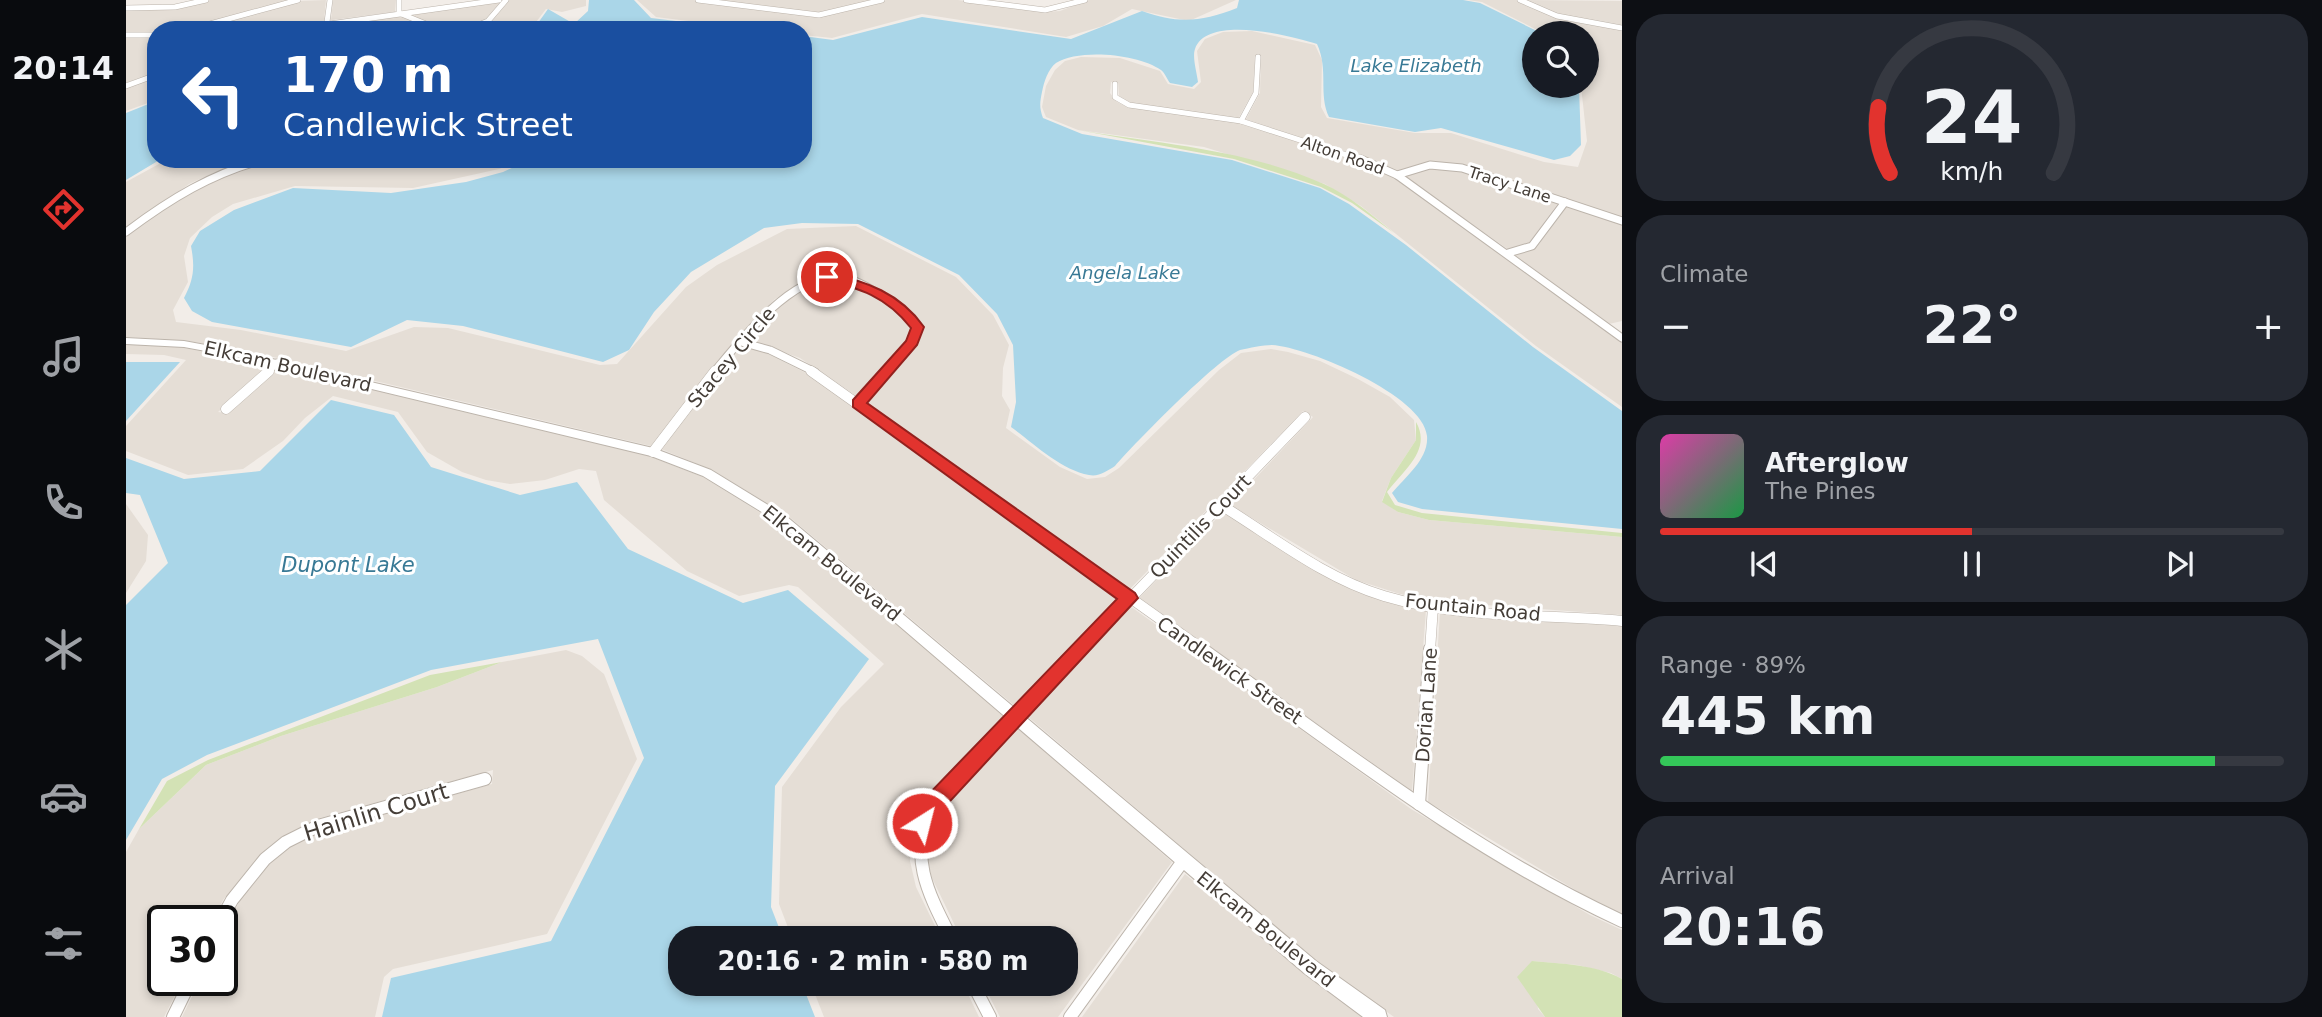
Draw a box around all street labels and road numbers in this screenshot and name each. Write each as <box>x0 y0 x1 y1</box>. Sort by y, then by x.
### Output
street label: Alton Road <box>1299 132 1387 179</box>
street label: Tracy Lane <box>1465 162 1554 207</box>
street label: Stacey Circle <box>683 302 779 412</box>
street label: Elkcam Boulevard <box>202 336 374 396</box>
street label: Quintilis Court <box>1145 470 1255 582</box>
street label: Elkcam Boulevard <box>759 501 905 625</box>
street label: Fountain Road <box>1404 589 1542 625</box>
street label: Candlewick Street <box>1153 612 1307 728</box>
street label: Dorian Lane <box>1411 647 1441 763</box>
street label: Hainlin Court <box>300 778 452 846</box>
street label: Elkcam Boulevard <box>1193 867 1339 991</box>

